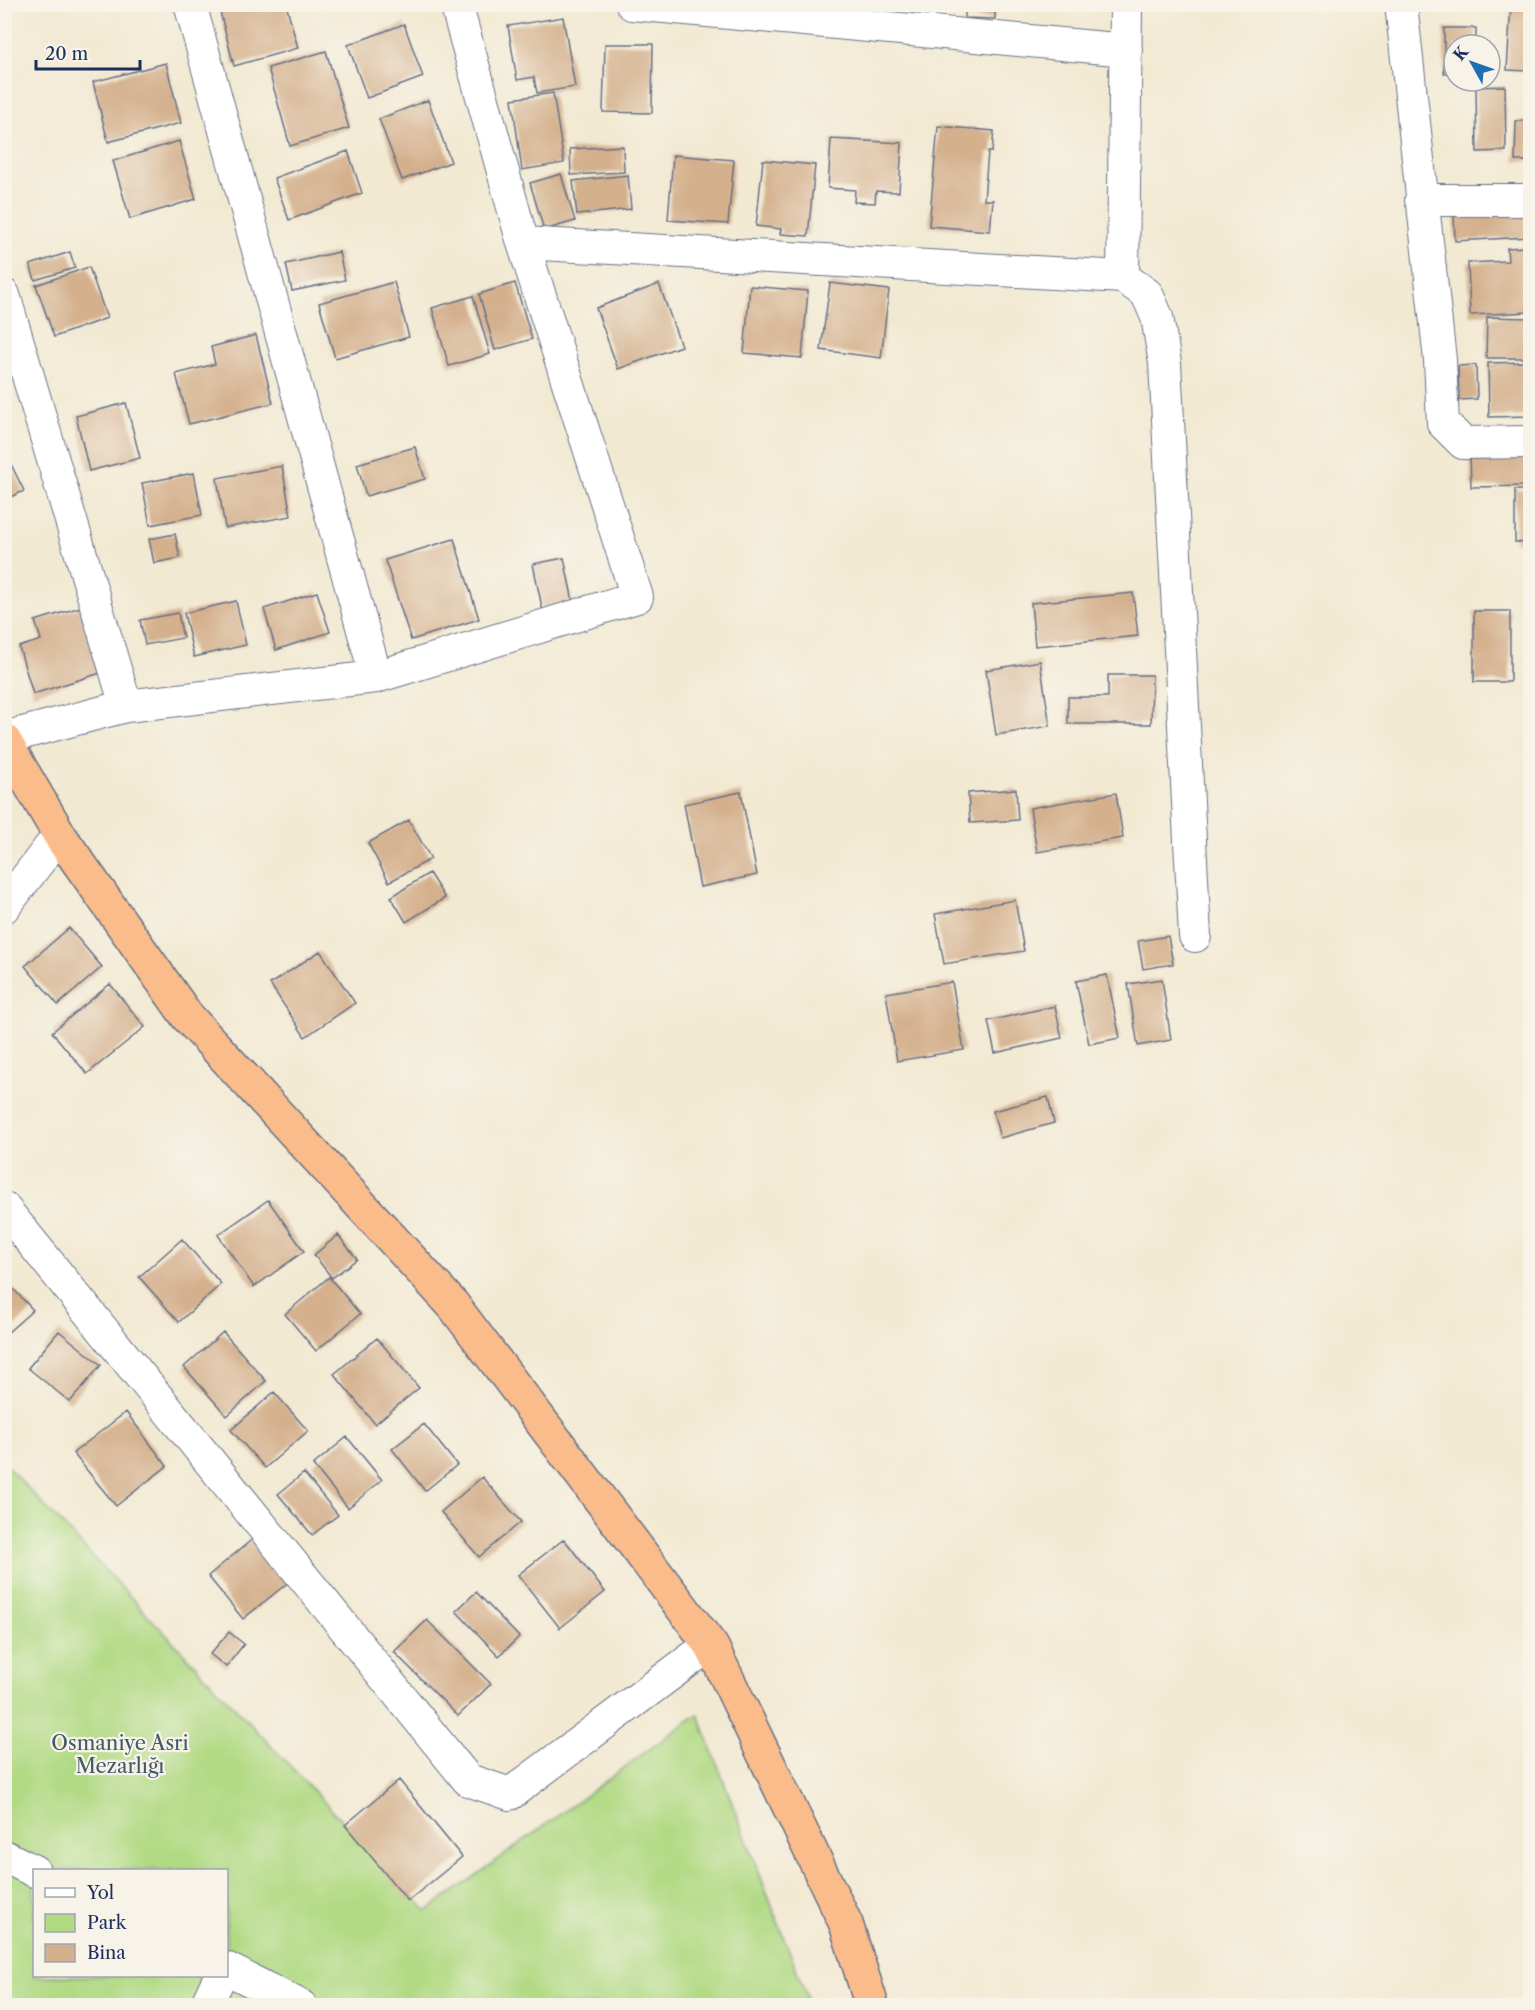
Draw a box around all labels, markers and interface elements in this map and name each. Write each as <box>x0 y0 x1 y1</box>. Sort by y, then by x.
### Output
scale bar <box>36 33 140 71</box>
north arrow <box>1442 33 1502 93</box>
text: K <box>1449 41 1473 65</box>
text: 20 m <box>45 43 89 65</box>
park label: Osmaniye Asri Mezarlığı <box>51 1731 189 1778</box>
legend <box>33 1869 228 1977</box>
text: Yol <box>86 1882 114 1904</box>
text: Park <box>87 1912 128 1934</box>
text: Bina <box>87 1942 126 1964</box>

